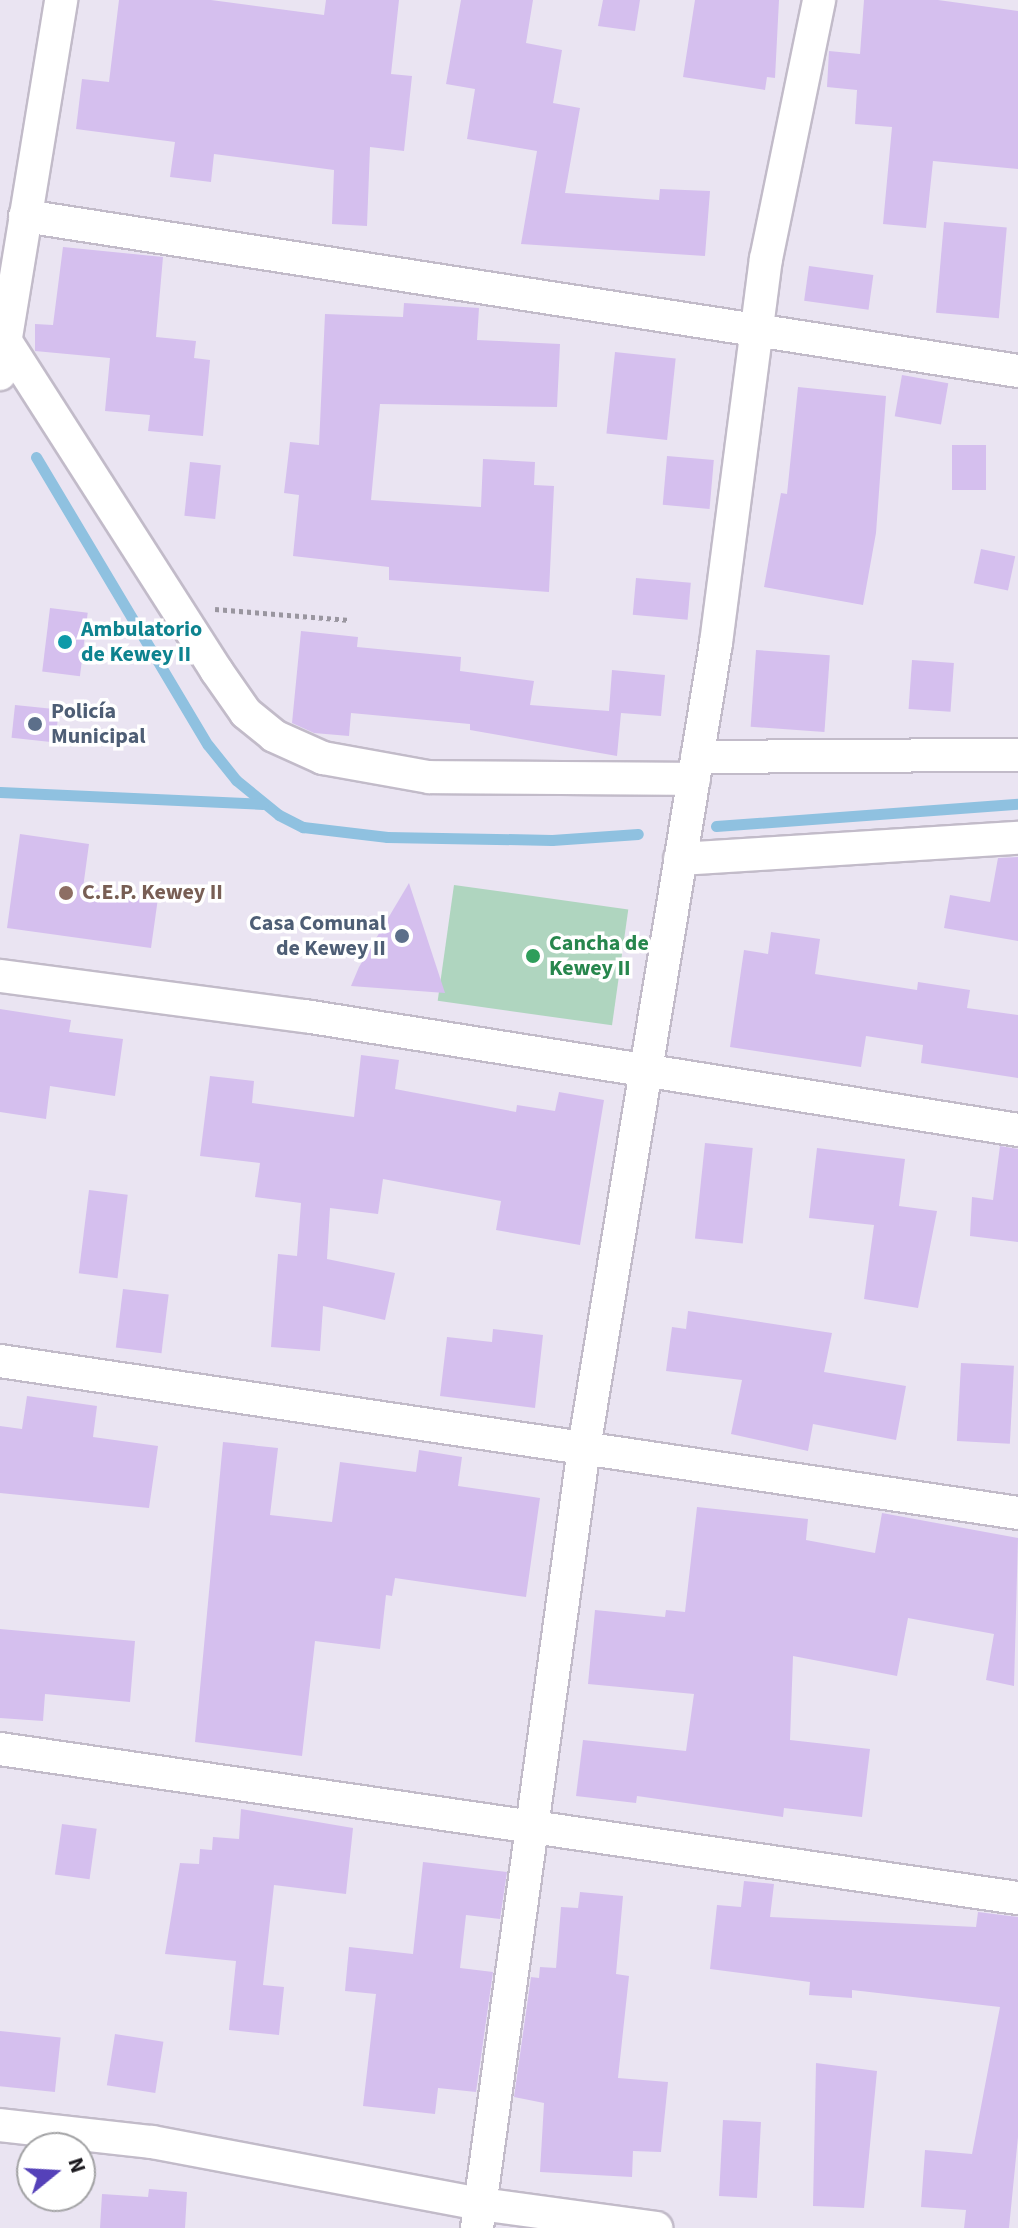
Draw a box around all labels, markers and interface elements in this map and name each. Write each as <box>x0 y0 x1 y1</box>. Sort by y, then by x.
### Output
place label: Ambulatorio de Kewey II <box>81 616 202 668</box>
marker: Ambulatorio de Kewey II <box>56 633 74 651</box>
place label: Policía Municipal <box>51 698 146 750</box>
marker: Policía Municipal <box>26 715 44 733</box>
place label: C.E.P. Kewey II <box>82 880 223 906</box>
marker: C.E.P. Kewey II <box>57 884 75 902</box>
place label: Casa Comunal de Kewey II <box>249 910 386 962</box>
marker: Casa Comunal de Kewey II <box>393 927 411 945</box>
place label: Cancha de Kewey II <box>549 930 649 982</box>
marker: Cancha de Kewey II <box>524 947 542 965</box>
north arrow <box>16 2132 96 2212</box>
text: N <box>59 2153 94 2177</box>

